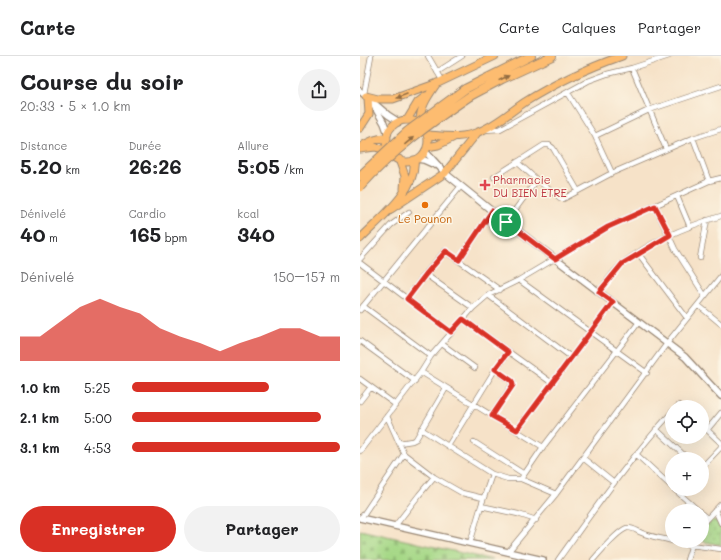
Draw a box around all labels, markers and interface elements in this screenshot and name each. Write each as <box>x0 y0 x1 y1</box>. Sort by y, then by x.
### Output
text: Carte <box>20 15 75 40</box>
text: Carte <box>499 18 540 37</box>
text: Calques <box>562 18 616 37</box>
text: Partager <box>638 18 701 37</box>
text: Course du soir <box>20 67 184 96</box>
button: share <box>298 69 340 111</box>
one-way arrow <box>498 75 510 81</box>
one-way arrow <box>396 93 408 99</box>
text: 20:33 · 5 × 1.0 km <box>20 97 131 114</box>
one-way arrow <box>403 136 414 145</box>
text: Distance <box>20 138 67 153</box>
text: Durée <box>129 138 161 153</box>
text: Allure <box>237 138 269 153</box>
text: 5.20 <box>20 153 62 179</box>
text: 26:26 <box>129 153 182 179</box>
text: 5:05 <box>237 153 280 179</box>
text: km <box>62 162 80 177</box>
text: /km <box>280 162 304 177</box>
place label: Pharmacie DU BIEN ETRE <box>493 172 567 200</box>
marker: Pharmacie DU BIEN ETRE <box>480 180 490 190</box>
marker: Le Pounon <box>420 200 430 210</box>
pin <box>489 205 523 239</box>
text: Dénivelé <box>20 206 66 221</box>
text: Cardio <box>129 206 166 221</box>
text: kcal <box>237 206 259 221</box>
place label: Le Pounon <box>398 211 452 226</box>
icon: arrive <box>495 211 517 233</box>
text: 40 <box>20 221 46 247</box>
text: 165 <box>129 221 161 247</box>
text: 340 <box>237 221 275 247</box>
text: m <box>46 230 58 245</box>
text: bpm <box>161 230 187 245</box>
text: Dénivelé <box>20 268 74 285</box>
text: 150–157 m <box>273 268 340 285</box>
text: 1.0 km <box>20 379 60 396</box>
text: 5:25 <box>84 379 110 396</box>
map controls <box>665 400 709 548</box>
button: locate <box>665 400 709 444</box>
text: 2.1 km <box>20 409 59 426</box>
text: 5:00 <box>84 409 112 426</box>
text: 3.1 km <box>20 439 60 456</box>
text: 4:53 <box>84 439 111 456</box>
button: + <box>665 452 709 496</box>
button: − <box>665 504 709 548</box>
button: Enregistrer <box>20 506 176 552</box>
button: Partager <box>184 506 340 552</box>

